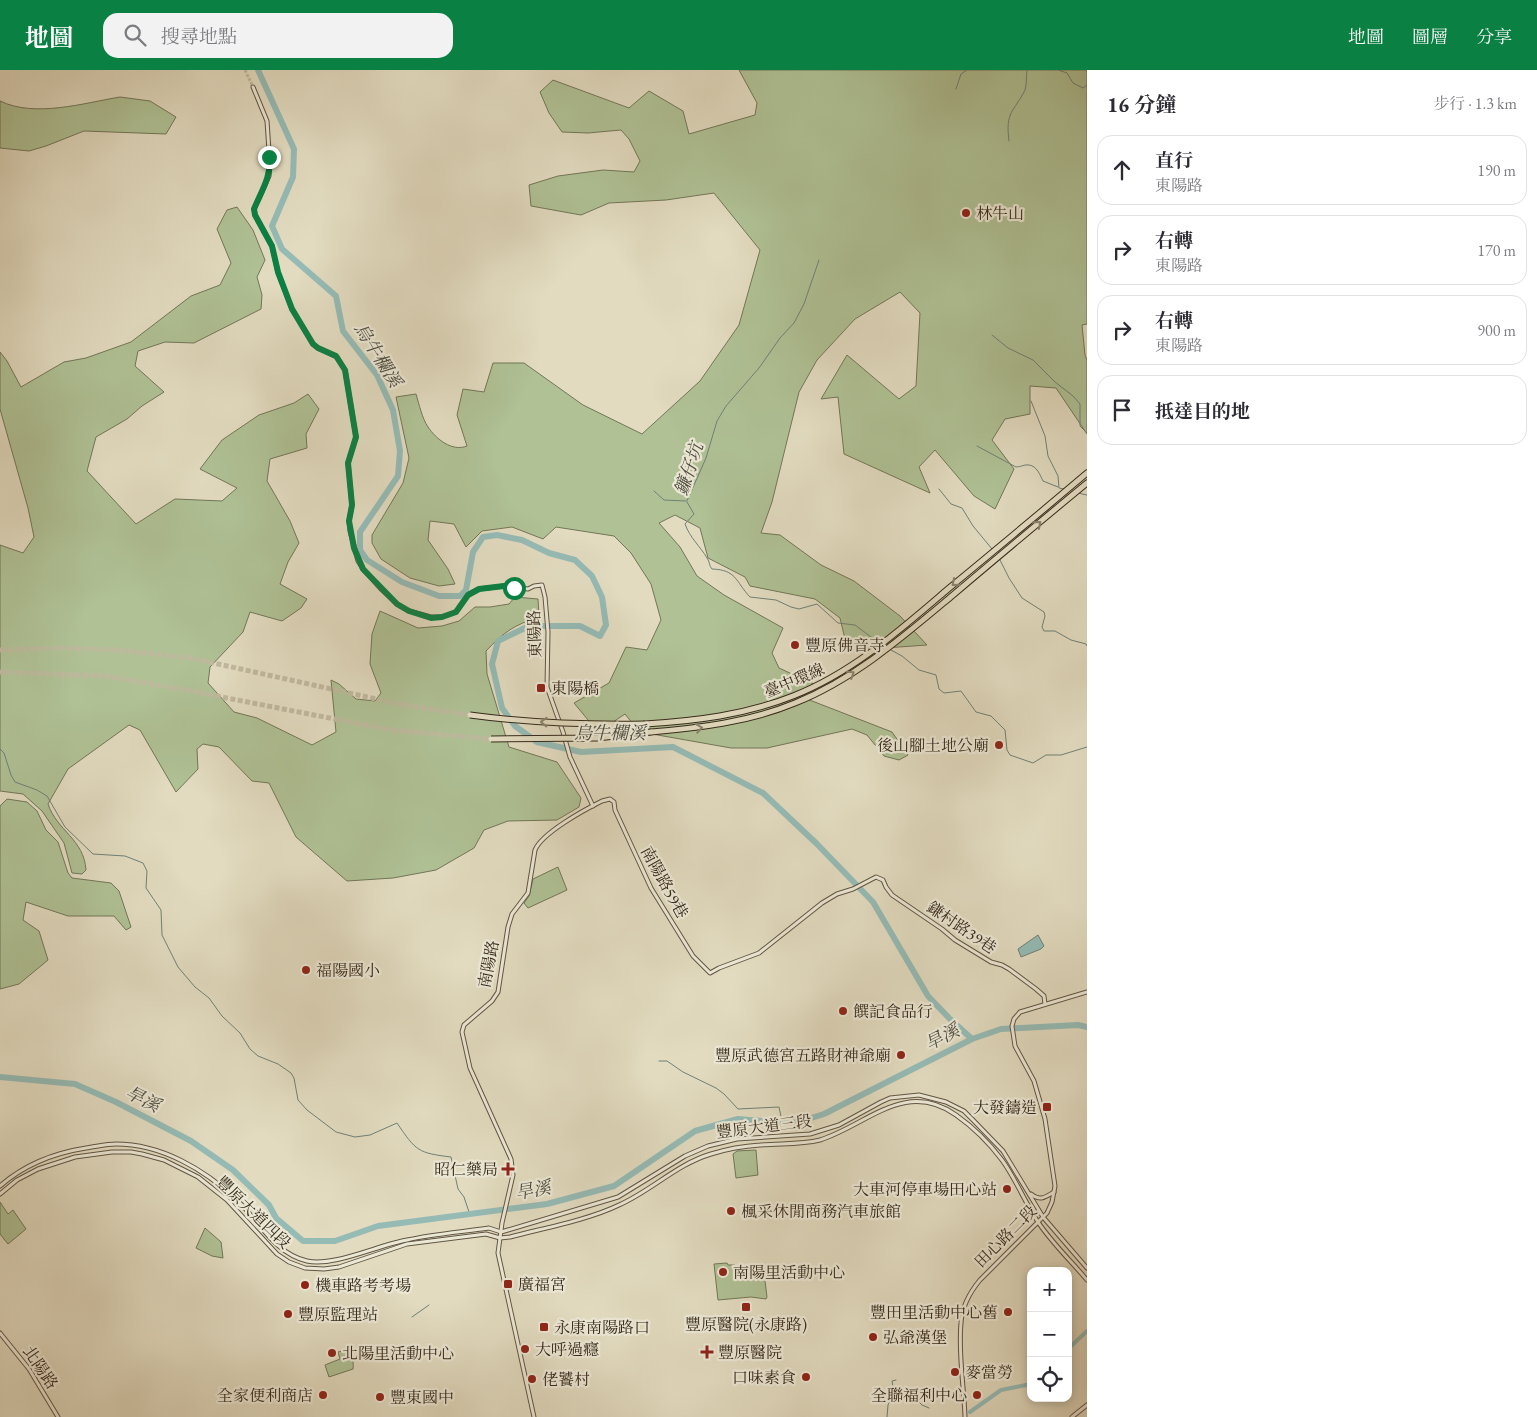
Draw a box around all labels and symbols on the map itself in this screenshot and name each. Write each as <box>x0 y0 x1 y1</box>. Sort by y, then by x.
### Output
route end <box>258 146 281 169</box>
place label: 林牛山 <box>976 203 1024 224</box>
marker: 林牛山 <box>960 207 972 219</box>
water label: 烏牛欄溪 <box>350 318 408 393</box>
water label: 鐮仔坑 <box>669 437 709 498</box>
one-way arrow <box>1032 521 1041 530</box>
route start <box>503 577 526 600</box>
one-way arrow <box>952 577 961 586</box>
street label: 東陽路 <box>523 610 546 658</box>
place label: 豐原佛音寺 <box>805 635 885 656</box>
marker: 豐原佛音寺 <box>789 639 801 651</box>
street label: 臺中環線 <box>761 658 828 703</box>
one-way arrow <box>845 671 854 680</box>
place label: 東陽橋 <box>551 678 599 699</box>
marker: 東陽橋 <box>535 682 547 694</box>
one-way arrow <box>539 717 547 728</box>
water label: 烏牛欄溪 <box>574 721 648 744</box>
one-way arrow <box>695 723 703 733</box>
place label: 後山腳土地公廟 <box>877 735 989 756</box>
marker: 後山腳土地公廟 <box>993 739 1005 751</box>
street label: 南陽路59巷 <box>636 842 693 922</box>
street label: 鎌村路39巷 <box>923 897 1000 958</box>
street label: 南陽路 <box>474 939 503 990</box>
place label: 福陽國小 <box>316 960 380 981</box>
marker: 福陽國小 <box>300 964 312 976</box>
place label: 饌記食品行 <box>853 1001 933 1022</box>
marker: 饌記食品行 <box>837 1005 849 1017</box>
water label: 旱溪 <box>921 1017 965 1055</box>
place label: 豐原武德宮五路財神爺廟 <box>715 1045 891 1066</box>
marker: 豐原武德宮五路財神爺廟 <box>895 1049 907 1061</box>
water label: 旱溪 <box>122 1080 166 1118</box>
place label: 大發鑄造 <box>973 1097 1037 1118</box>
marker: 大發鑄造 <box>1041 1101 1053 1113</box>
street label: 豐原大道三段 <box>715 1110 813 1143</box>
place label: 昭仁藥局 <box>434 1159 498 1180</box>
marker: 昭仁藥局 <box>502 1163 514 1175</box>
street label: 豐原大道四段 <box>212 1171 295 1253</box>
water label: 旱溪 <box>513 1175 555 1204</box>
place label: 大車河停車場田心站 <box>853 1179 997 1200</box>
marker: 大車河停車場田心站 <box>1001 1183 1013 1195</box>
place label: 楓采休閒商務汽車旅館 <box>741 1201 901 1222</box>
street label: 田心路二段 <box>970 1201 1041 1272</box>
marker: 楓采休閒商務汽車旅館 <box>725 1205 737 1217</box>
place label: 南陽里活動中心 <box>733 1262 845 1283</box>
marker: 南陽里活動中心 <box>717 1266 729 1278</box>
place label: 廣福宮 <box>518 1274 566 1295</box>
place label: 機車路考考場 <box>315 1275 411 1296</box>
marker: 廣福宮 <box>502 1278 514 1290</box>
marker: 機車路考考場 <box>299 1279 311 1291</box>
marker: 豐原醫院(永康路) <box>740 1301 752 1313</box>
place label: 豐田里活動中心舊 <box>870 1302 998 1323</box>
place label: 豐原監理站 <box>298 1304 378 1325</box>
marker: 豐田里活動中心舊 <box>1002 1306 1014 1318</box>
marker: 豐原監理站 <box>282 1308 294 1320</box>
place label: 豐原醫院(永康路) <box>685 1314 807 1335</box>
place label: 永康南陽路口 <box>554 1317 650 1338</box>
marker: 永康南陽路口 <box>538 1321 550 1333</box>
place label: 弘爺漢堡 <box>883 1327 947 1348</box>
marker: 弘爺漢堡 <box>867 1331 879 1343</box>
place label: 大呼過癮 <box>535 1339 599 1360</box>
street label: 北陽路 <box>18 1342 63 1393</box>
place label: 豐原醫院 <box>718 1342 782 1363</box>
place label: 北陽里活動中心 <box>342 1343 454 1364</box>
marker: 大呼過癮 <box>519 1343 531 1355</box>
marker: 豐原醫院 <box>700 1345 714 1359</box>
marker: 北陽里活動中心 <box>326 1347 338 1359</box>
place label: 麥當勞 <box>965 1362 1013 1383</box>
marker: 麥當勞 <box>949 1366 961 1378</box>
place label: 口味素食 <box>732 1367 796 1388</box>
place label: 佬饕村 <box>542 1369 590 1390</box>
marker: 口味素食 <box>800 1371 812 1383</box>
marker: 佬饕村 <box>526 1373 538 1385</box>
place label: 全家便利商店 <box>217 1385 313 1406</box>
place label: 全聯福利中心 <box>871 1385 967 1406</box>
place label: 豐東國中 <box>390 1387 454 1408</box>
marker: 全家便利商店 <box>317 1389 329 1401</box>
marker: 全聯福利中心 <box>971 1389 983 1401</box>
marker: 豐東國中 <box>374 1391 386 1403</box>

